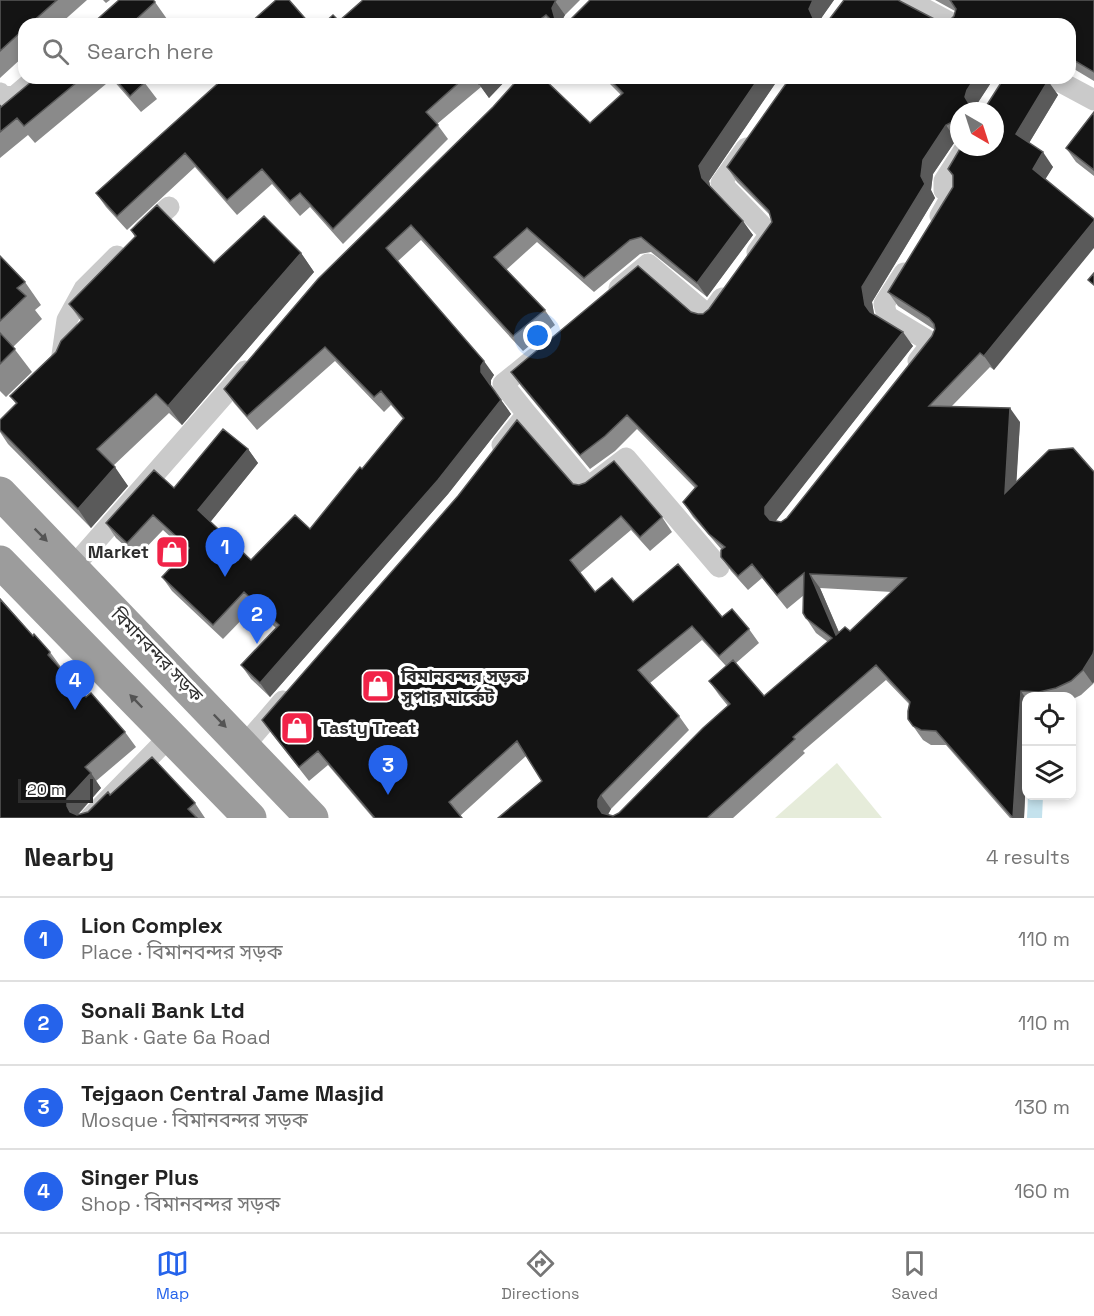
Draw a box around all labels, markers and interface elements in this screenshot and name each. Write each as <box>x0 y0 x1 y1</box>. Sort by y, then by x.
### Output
search box <box>18 18 1076 84</box>
icon: search <box>39 35 72 68</box>
text: Search here <box>87 37 214 65</box>
north arrow <box>950 102 1004 156</box>
your location <box>523 321 552 350</box>
one-way arrow <box>34 527 48 541</box>
pin: 1 <box>206 528 244 577</box>
shop icon: Market <box>154 534 190 570</box>
place label: Market <box>88 540 149 563</box>
pin: 2 <box>238 594 276 644</box>
street label: বিমানবন্দর সড়ক <box>106 602 208 707</box>
pin: 4 <box>56 660 94 710</box>
place label: বিমানবন্দর সড়ক সুপার মার্কেট <box>400 664 526 708</box>
shop icon: বিমানবন্দর সড়ক সুপার মার্কেট <box>360 668 396 704</box>
map controls <box>1022 692 1076 800</box>
button: locate <box>1022 692 1076 746</box>
one-way arrow <box>129 694 143 708</box>
shop icon: Tasty Treat <box>279 710 315 746</box>
one-way arrow <box>213 713 227 728</box>
place label: Tasty Treat <box>320 716 416 739</box>
pin: 3 <box>368 746 408 795</box>
button: layers <box>1022 746 1076 800</box>
scale bar <box>18 776 93 804</box>
text: 20 m <box>27 779 65 800</box>
text: Nearby <box>24 840 114 874</box>
text: 4 results <box>986 844 1070 870</box>
text: Lion Complex <box>81 911 223 939</box>
text: 1 <box>39 926 48 952</box>
text: 110 m <box>1018 926 1070 952</box>
text: Place · বিমানবন্দর সড়ক <box>81 939 283 965</box>
text: Sonali Bank Ltd <box>81 996 245 1024</box>
text: 2 <box>38 1010 49 1036</box>
text: 110 m <box>1018 1010 1070 1036</box>
text: Bank · Gate 6a Road <box>81 1024 271 1050</box>
text: Tejgaon Central Jame Masjid <box>81 1079 384 1107</box>
text: 3 <box>37 1094 50 1120</box>
text: 130 m <box>1014 1094 1070 1120</box>
text: Mosque · বিমানবন্দর সড়ক <box>81 1107 308 1133</box>
text: Singer Plus <box>81 1163 199 1191</box>
text: 4 <box>37 1178 50 1204</box>
text: 160 m <box>1014 1178 1070 1204</box>
text: Shop · বিমানবন্দর সড়ক <box>81 1191 280 1217</box>
tab: Map <box>156 1247 189 1304</box>
tab: Directions <box>501 1247 580 1304</box>
tab: Saved <box>891 1247 938 1304</box>

